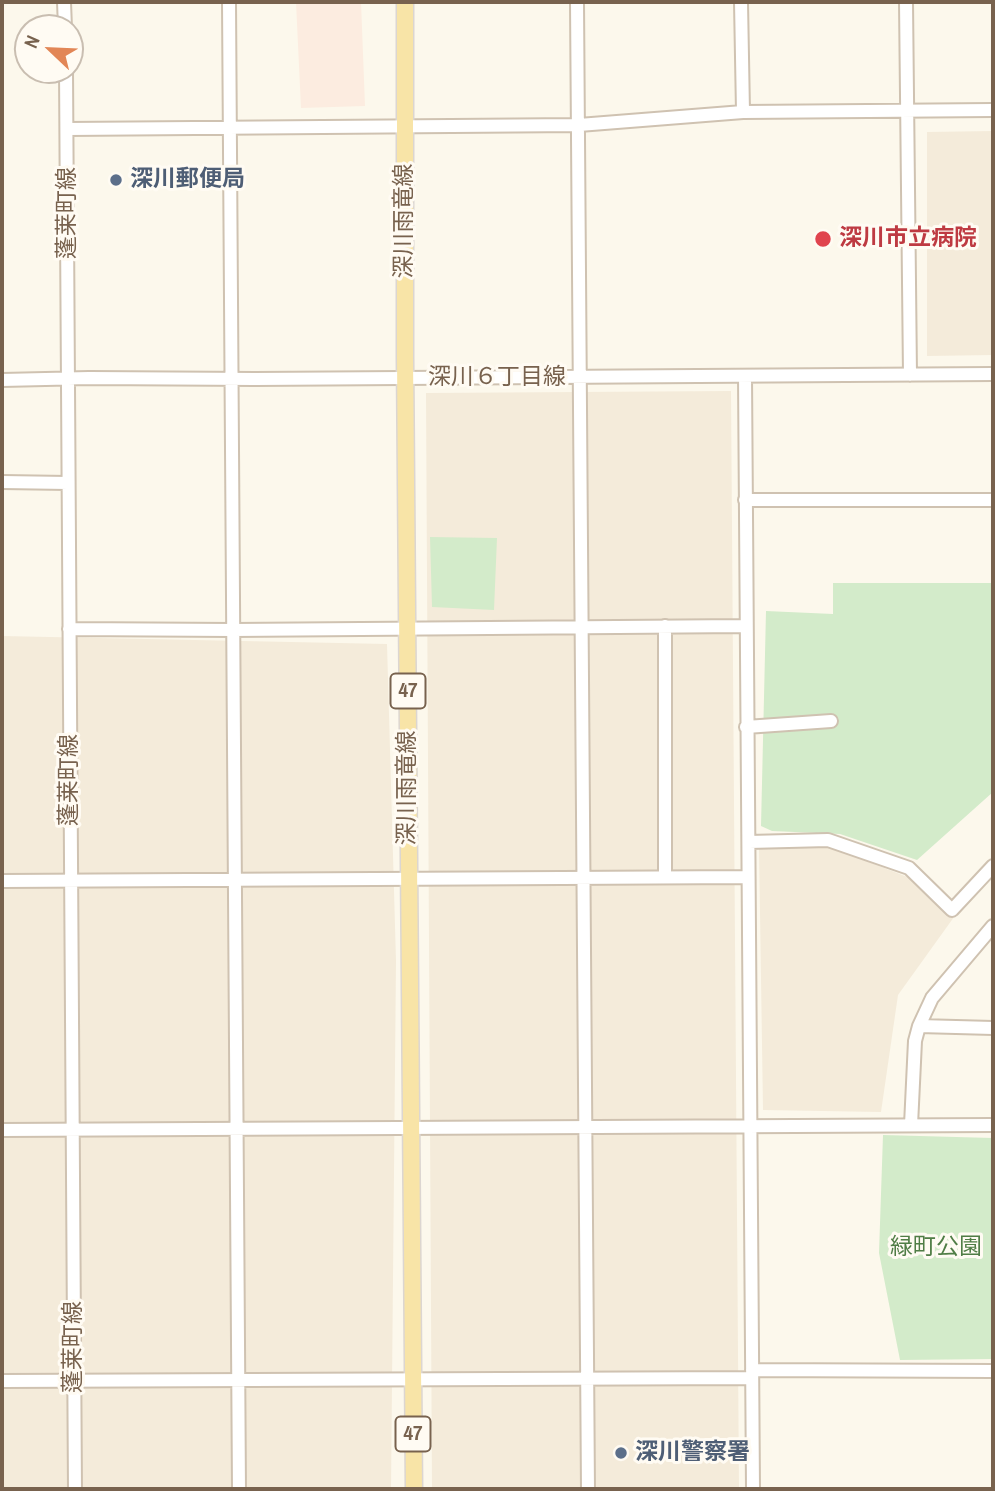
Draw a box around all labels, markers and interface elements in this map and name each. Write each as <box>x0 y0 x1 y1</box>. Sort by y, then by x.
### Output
north arrow <box>14 14 84 84</box>
text: N <box>17 31 46 52</box>
street label: 深川雨竜線 <box>391 164 419 278</box>
place label: 深川郵便局 <box>130 166 245 194</box>
street label: 蓬莱町線 <box>54 167 82 259</box>
marker: 深川郵便局 <box>108 172 124 188</box>
place label: 深川市立病院 <box>839 225 977 253</box>
marker: 深川市立病院 <box>813 229 833 249</box>
street label: 深川６丁目線 <box>428 364 566 392</box>
road number: 47 <box>390 674 426 708</box>
street label: 深川雨竜線 <box>394 731 422 845</box>
street label: 蓬莱町線 <box>56 734 84 826</box>
park label: 緑町公園 <box>890 1234 982 1262</box>
street label: 蓬莱町線 <box>60 1301 88 1393</box>
road number: 47 <box>396 1416 430 1452</box>
place label: 深川警察署 <box>635 1439 750 1467</box>
marker: 深川警察署 <box>613 1445 629 1461</box>

